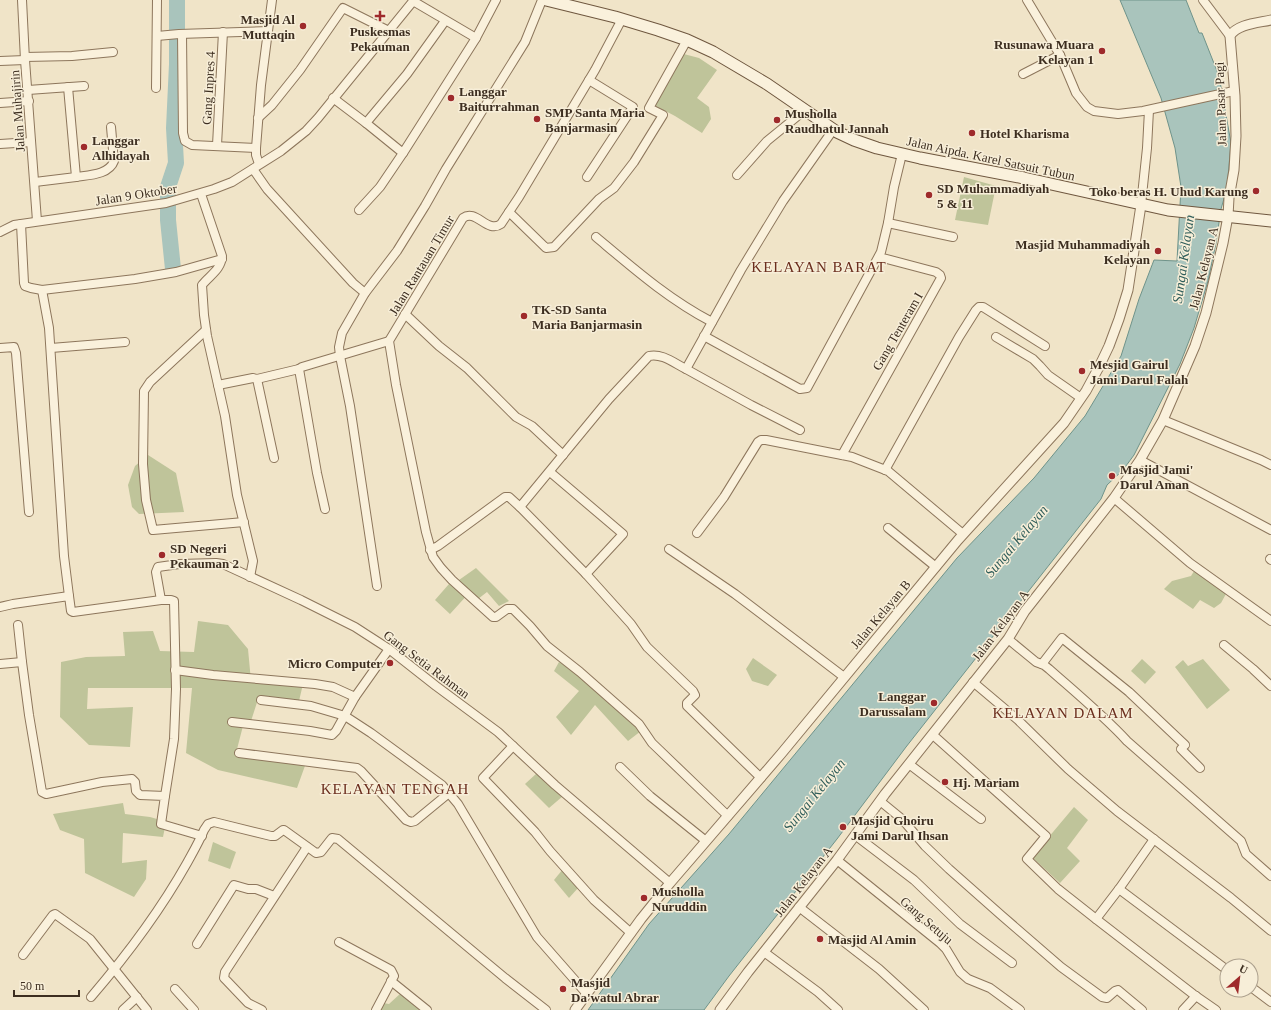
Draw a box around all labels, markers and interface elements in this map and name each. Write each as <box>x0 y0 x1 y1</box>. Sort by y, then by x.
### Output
marker: Puskesmas Pekauman <box>374 10 386 22</box>
place label: Masjid Al Muttaqin <box>240 12 296 42</box>
marker: Masjid Al Muttaqin <box>298 21 308 31</box>
place label: Puskesmas Pekauman <box>350 24 410 54</box>
place label: Rusunawa Muara Kelayan 1 <box>994 37 1094 67</box>
marker: Rusunawa Muara Kelayan 1 <box>1097 46 1107 56</box>
street label: Gang Inpres 4 <box>199 50 218 125</box>
street label: Jalan Pasar Pagi <box>1212 61 1229 146</box>
street label: Jalan Muhajirin <box>7 69 28 152</box>
place label: Langgar Baiturrahman <box>459 84 540 114</box>
marker: Langgar Baiturrahman <box>446 93 456 103</box>
place label: SMP Santa Maria Banjarmasin <box>545 105 645 135</box>
place label: Musholla Raudhatul Jannah <box>785 106 889 136</box>
marker: SMP Santa Maria Banjarmasin <box>532 114 542 124</box>
marker: Musholla Raudhatul Jannah <box>772 115 782 125</box>
place label: Hotel Kharisma <box>980 126 1070 141</box>
marker: Hotel Kharisma <box>967 128 977 138</box>
place label: Langgar Alhidayah <box>92 133 151 163</box>
street label: Jalan Aipda. Karel Satsuit Tubun <box>905 133 1077 184</box>
marker: Langgar Alhidayah <box>79 142 89 152</box>
street label: Jalan 9 Oktober <box>94 181 179 208</box>
place label: SD Muhammadiyah 5 & 11 <box>937 181 1050 211</box>
place label: Toko beras H. Uhud Karung <box>1089 184 1248 199</box>
marker: Toko beras H. Uhud Karung <box>1251 186 1261 196</box>
marker: SD Muhammadiyah 5 & 11 <box>924 190 934 200</box>
street label: Jalan Rantauan Timur <box>386 212 458 318</box>
water label: Sungai Kelayan <box>1170 214 1197 304</box>
street label: Jalan Kelayan A <box>1186 224 1221 311</box>
place label: Masjid Muhammadiyah Kelayan <box>1015 237 1151 267</box>
marker: Masjid Muhammadiyah Kelayan <box>1153 246 1163 256</box>
district label: KELAYAN BARAT <box>751 259 887 275</box>
street label: Gang Tenteram I <box>869 290 926 373</box>
place label: TK-SD Santa Maria Banjarmasin <box>532 302 643 332</box>
marker: TK-SD Santa Maria Banjarmasin <box>519 311 529 321</box>
place label: Mesjid Gairul Jami Darul Falah <box>1090 357 1189 387</box>
marker: Mesjid Gairul Jami Darul Falah <box>1077 366 1087 376</box>
place label: Masjid Jami' Darul Aman <box>1120 462 1193 492</box>
marker: Masjid Jami' Darul Aman <box>1107 471 1117 481</box>
water label: Sungai Kelayan <box>982 502 1051 580</box>
place label: SD Negeri Pekauman 2 <box>170 541 239 571</box>
marker: SD Negeri Pekauman 2 <box>157 550 167 560</box>
street label: Jalan Kelayan B <box>847 577 914 652</box>
street label: Jalan Kelayan A <box>969 586 1032 664</box>
street label: Gang Setia Rahman <box>381 627 473 702</box>
place label: Micro Computer <box>288 656 382 671</box>
marker: Micro Computer <box>385 658 395 668</box>
place label: Langgar Darussalam <box>860 689 926 719</box>
marker: Langgar Darussalam <box>929 698 939 708</box>
district label: KELAYAN DALAM <box>992 705 1134 721</box>
water label: Sungai Kelayan <box>781 756 848 835</box>
place label: Hj. Mariam <box>953 775 1020 790</box>
marker: Hj. Mariam <box>940 777 950 787</box>
district label: KELAYAN TENGAH <box>321 781 469 797</box>
place label: Masjid Ghoiru Jami Darul Ihsan <box>851 813 949 843</box>
marker: Masjid Ghoiru Jami Darul Ihsan <box>838 822 848 832</box>
street label: Jalan Kelayan A <box>771 843 836 919</box>
place label: Musholla Nuruddin <box>652 884 708 914</box>
marker: Musholla Nuruddin <box>639 893 649 903</box>
street label: Gang Setuju <box>897 894 956 948</box>
place label: Masjid Al Amin <box>828 932 917 947</box>
marker: Masjid Al Amin <box>815 934 825 944</box>
north arrow <box>1219 958 1259 998</box>
text: U <box>1237 962 1250 976</box>
scale bar <box>14 972 79 998</box>
place label: Masjid Da'watul Abrar <box>571 975 659 1005</box>
text: 50 m <box>20 979 45 993</box>
marker: Masjid Da'watul Abrar <box>558 984 568 994</box>

